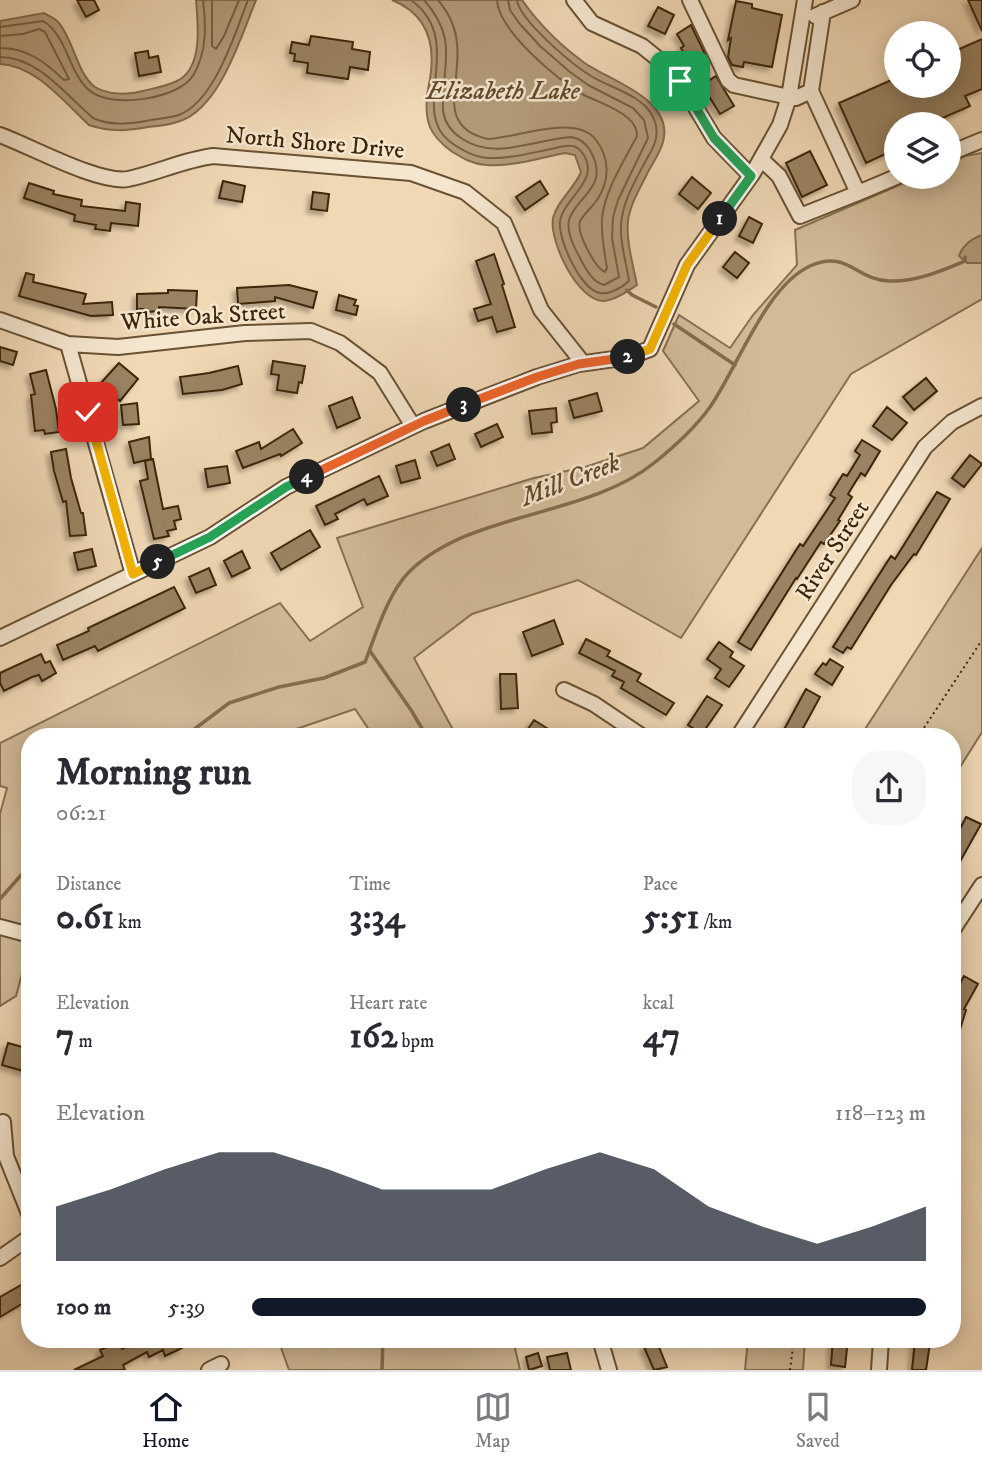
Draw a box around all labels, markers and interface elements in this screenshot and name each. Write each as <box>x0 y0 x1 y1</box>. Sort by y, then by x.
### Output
map controls <box>884 21 961 189</box>
button: locate <box>884 21 961 98</box>
pin <box>650 51 710 111</box>
icon: arrive <box>661 62 699 100</box>
water label: Elizabeth Lake <box>424 75 581 108</box>
button: layers <box>884 112 961 189</box>
street label: North Shore Drive <box>224 120 406 166</box>
pin: 1 <box>702 202 738 236</box>
text: 1 <box>716 207 723 230</box>
street label: White Oak Street <box>119 296 287 338</box>
pin: 2 <box>610 340 646 374</box>
text: 2 <box>623 345 632 368</box>
pin <box>58 382 118 442</box>
pin: 3 <box>447 388 482 422</box>
icon: check <box>69 393 107 431</box>
text: 3 <box>460 393 467 416</box>
water label: Mill Creek <box>515 446 625 515</box>
pin: 4 <box>290 460 324 494</box>
text: 4 <box>301 465 312 488</box>
street label: River Street <box>789 495 876 606</box>
pin: 5 <box>140 544 176 580</box>
text: 5 <box>153 550 162 573</box>
text: Morning run <box>56 749 251 797</box>
button: share <box>852 751 926 825</box>
text: 06:21 <box>56 799 106 828</box>
text: Distance <box>56 873 121 896</box>
text: Time <box>349 873 391 896</box>
text: Pace <box>643 873 678 896</box>
text: 0.61 <box>56 896 114 940</box>
text: 3:34 <box>349 896 405 940</box>
text: 5:51 <box>643 896 699 940</box>
text: km <box>114 911 142 934</box>
text: /km <box>699 911 732 934</box>
text: Elevation <box>56 992 130 1015</box>
text: Heart rate <box>349 992 427 1015</box>
text: kcal <box>643 992 674 1015</box>
text: 7 <box>56 1015 74 1059</box>
text: 162 <box>349 1015 397 1059</box>
text: 47 <box>643 1015 680 1059</box>
text: m <box>74 1030 93 1053</box>
text: bpm <box>397 1030 434 1053</box>
text: Elevation <box>56 1099 145 1128</box>
text: 118–123 m <box>835 1099 926 1128</box>
text: 100 m <box>56 1293 111 1322</box>
text: 5:39 <box>168 1293 206 1322</box>
tab: Home <box>142 1388 189 1453</box>
tab: Map <box>474 1388 512 1453</box>
tab: Saved <box>796 1388 840 1453</box>

